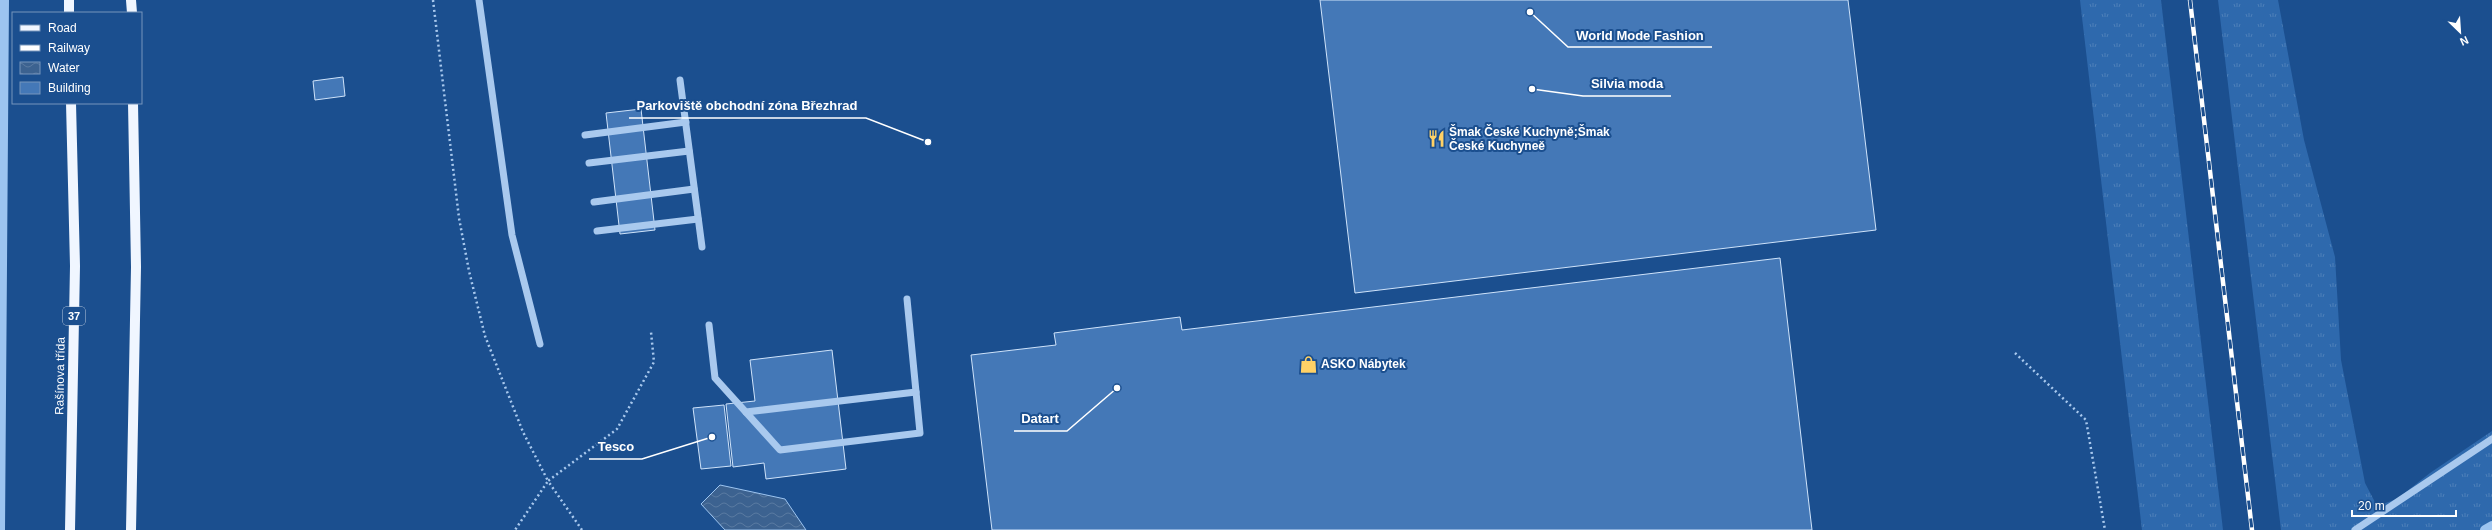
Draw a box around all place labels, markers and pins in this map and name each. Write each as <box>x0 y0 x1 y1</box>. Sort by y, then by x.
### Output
callout: World Mode Fashion <box>1568 22 1712 47</box>
callout: Silvia moda <box>1583 71 1671 96</box>
callout: Parkoviště obchodní zóna Březhrad <box>629 93 866 118</box>
place label: Šmak České Kuchyně;Šmak České Kuchyneě <box>1449 124 1610 153</box>
restaurant icon: Šmak České Kuchyně;Šmak České Kuchyneě <box>1426 129 1446 149</box>
shop icon: ASKO Nábytek <box>1298 354 1318 374</box>
place label: ASKO Nábytek <box>1321 357 1406 371</box>
callout: Datart <box>1014 406 1067 431</box>
callout: Tesco <box>589 434 642 459</box>

